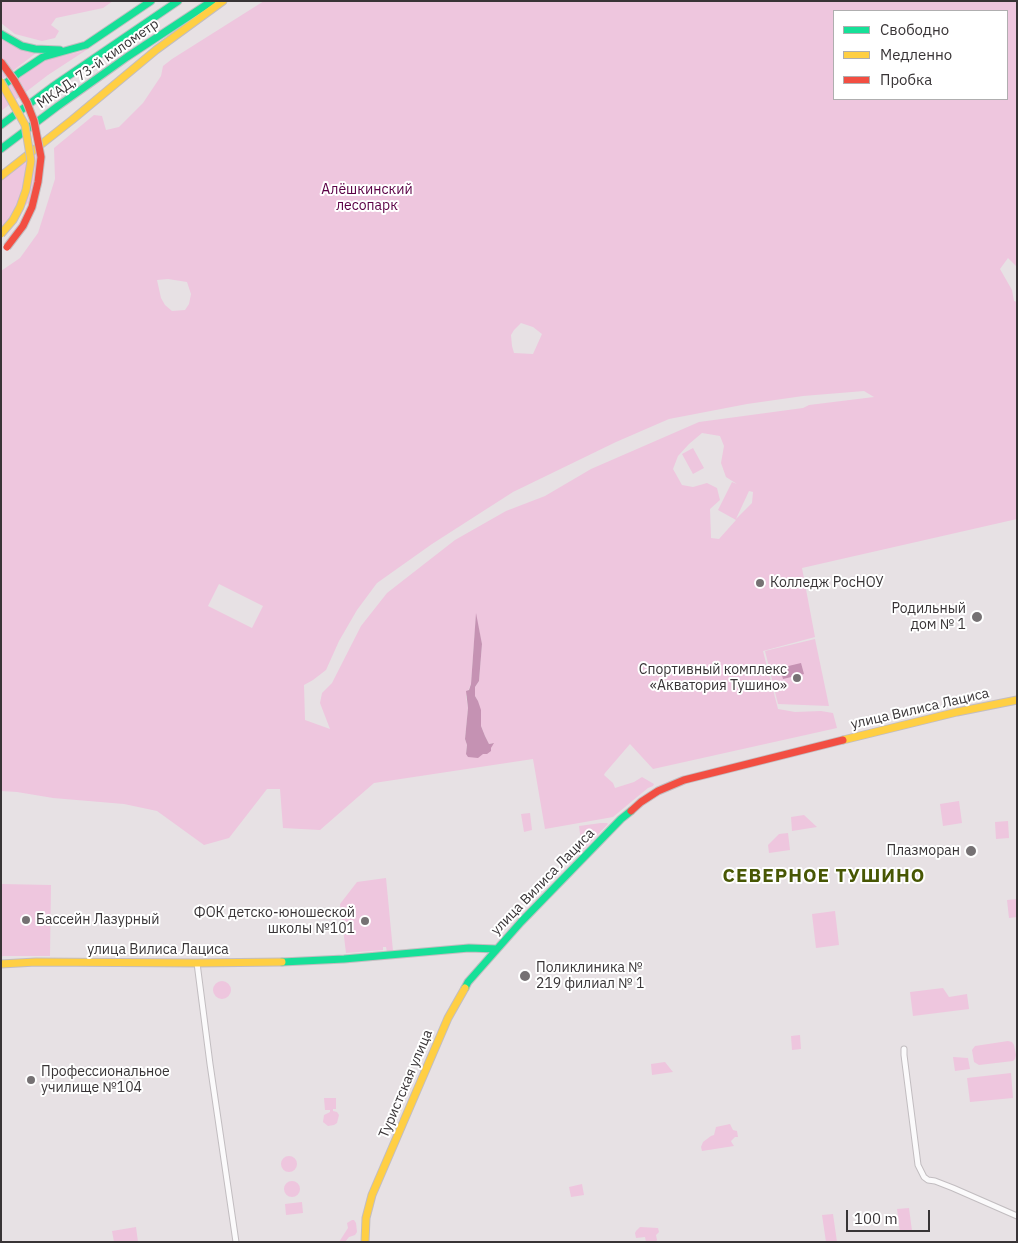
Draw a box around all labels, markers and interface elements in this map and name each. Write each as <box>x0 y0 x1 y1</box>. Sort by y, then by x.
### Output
legend <box>833 10 1008 100</box>
street label: МКАД, 73-й километр <box>34 16 162 112</box>
text: Свободно <box>880 20 949 39</box>
text: Медленно <box>880 45 952 64</box>
text: Пробка <box>880 70 932 89</box>
park label: Алёшкинский лесопарк <box>321 182 413 214</box>
place label: Колледж РосНОУ <box>770 575 883 591</box>
marker: Колледж РосНОУ <box>754 577 766 589</box>
place label: Родильный дом № 1 <box>892 601 966 634</box>
marker: Родильный дом № 1 <box>970 610 984 624</box>
place label: Спортивный комплекс «Акватория Тушино» <box>639 662 787 694</box>
marker: Спортивный комплекс «Акватория Тушино» <box>791 672 803 684</box>
street label: улица Вилиса Лациса <box>849 685 991 733</box>
street label: улица Вилиса Лациса <box>488 825 598 939</box>
place label: Плазморан <box>886 843 960 859</box>
marker: Плазморан <box>964 844 978 858</box>
district label: СЕВЕРНОЕ ТУШИНО <box>721 866 927 888</box>
place label: ФОК детско-юношеской школы №101 <box>194 905 355 938</box>
place label: Бассейн Лазурный <box>36 912 159 928</box>
marker: Бассейн Лазурный <box>20 914 32 926</box>
marker: ФОК детско-юношеской школы №101 <box>359 915 371 927</box>
street label: улица Вилиса Лациса <box>87 942 229 958</box>
place label: Поликлиника № 219 филиал № 1 <box>536 960 644 992</box>
marker: Поликлиника № 219 филиал № 1 <box>518 969 532 983</box>
street label: Туристская улица <box>376 1027 436 1141</box>
place label: Профессиональное училище №104 <box>41 1064 170 1096</box>
marker: Профессиональное училище №104 <box>25 1074 37 1086</box>
scale bar <box>848 1200 932 1232</box>
text: 100 m <box>854 1209 898 1228</box>

